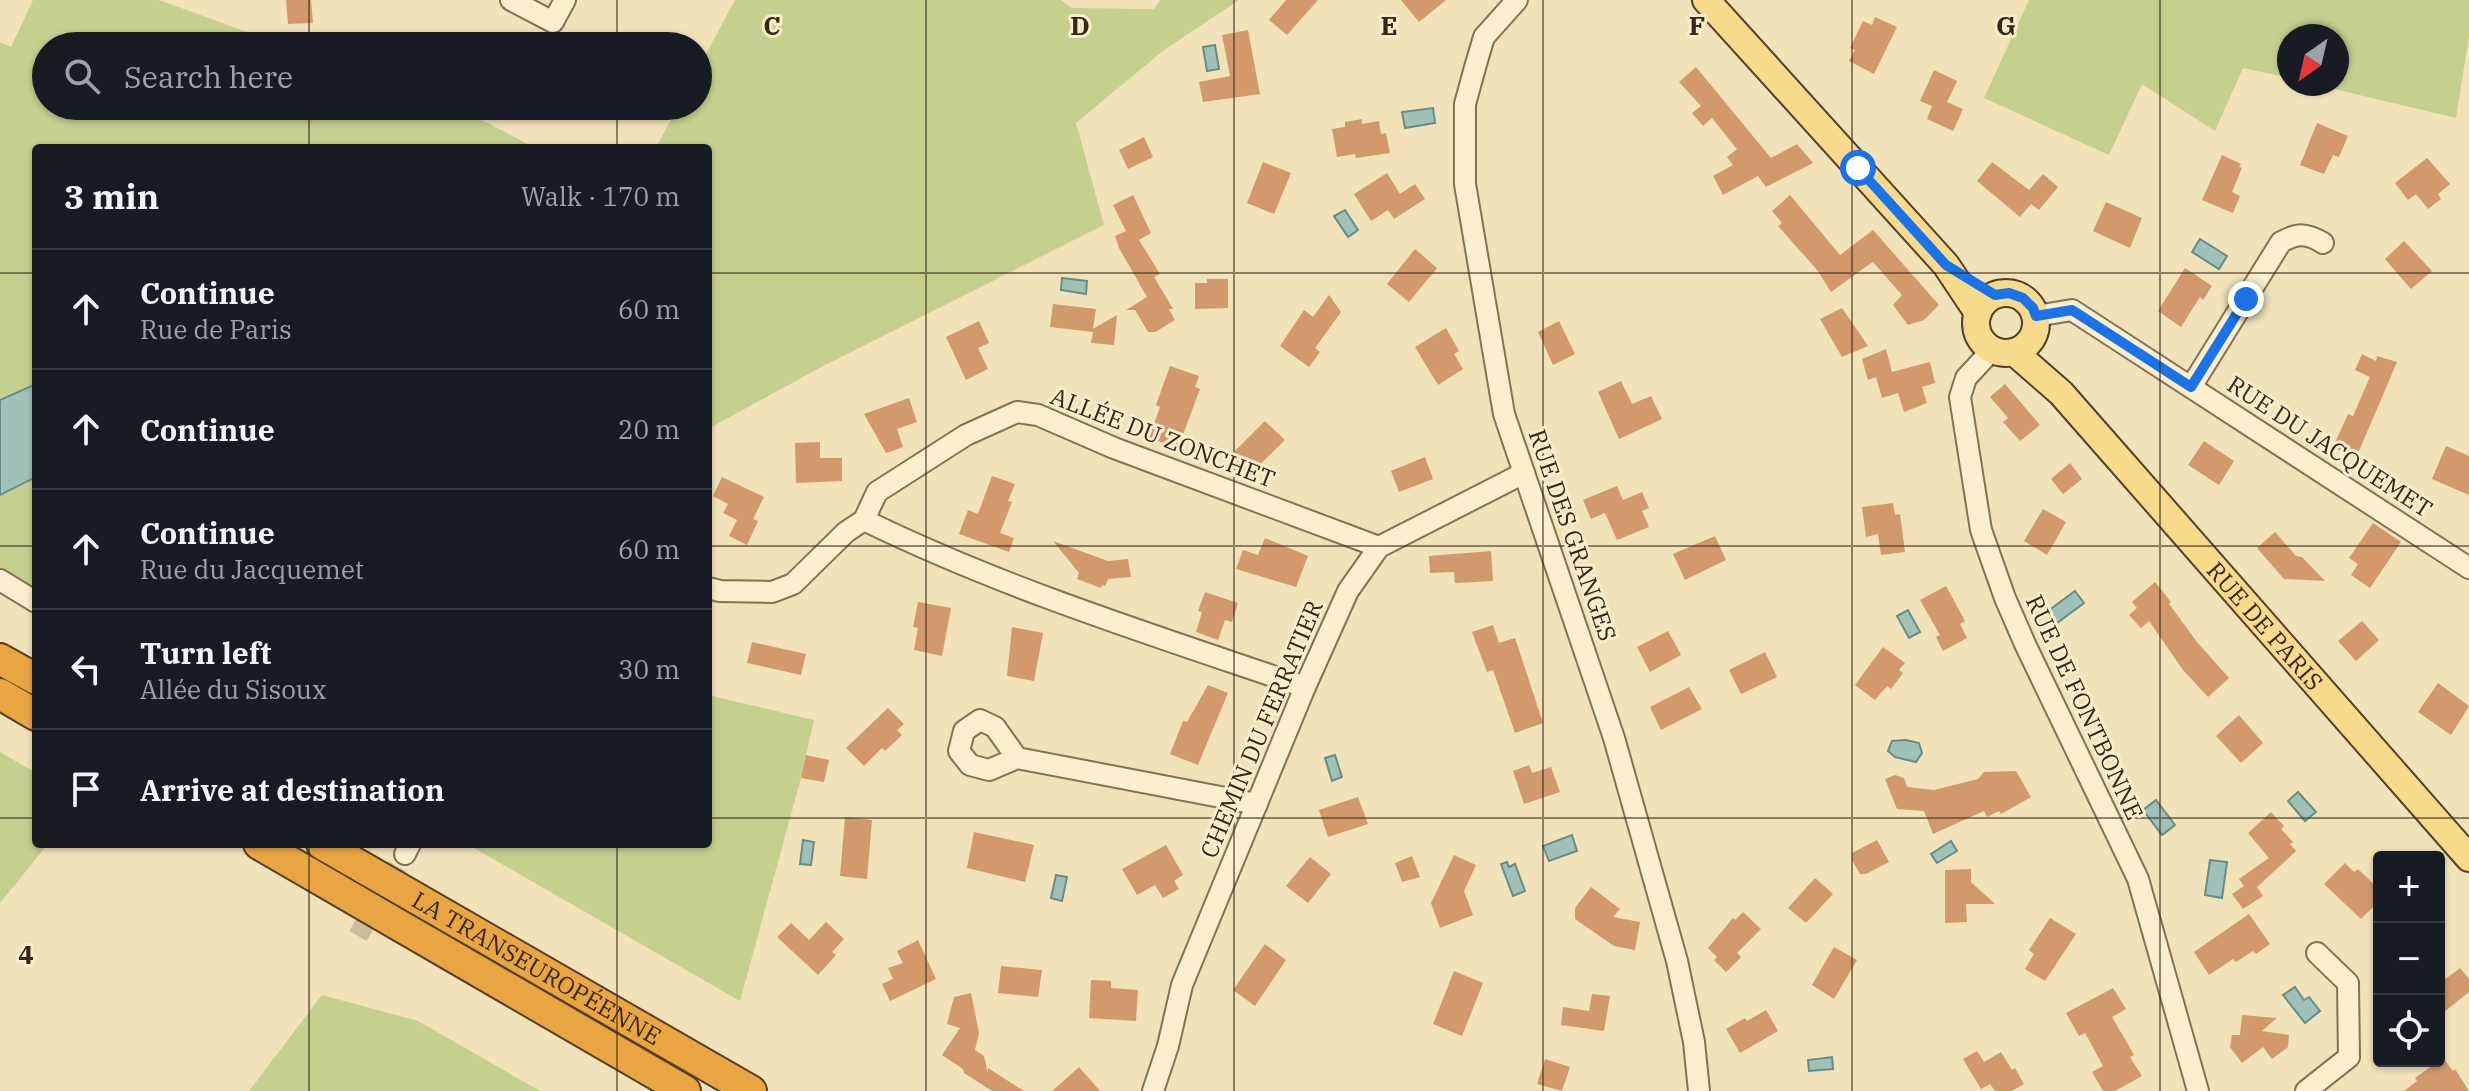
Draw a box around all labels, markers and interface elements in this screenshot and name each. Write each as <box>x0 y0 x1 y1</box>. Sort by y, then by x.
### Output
text: C <box>763 8 781 42</box>
text: D <box>1070 8 1090 42</box>
text: E <box>1380 8 1398 42</box>
text: F <box>1689 8 1705 42</box>
text: G <box>1996 8 2016 42</box>
north arrow <box>2277 24 2349 96</box>
search box <box>32 32 712 120</box>
icon: search <box>60 54 104 98</box>
text: Search here <box>124 57 293 96</box>
route start <box>1840 150 1876 186</box>
text: 3 min <box>64 174 159 218</box>
text: Walk · 170 m <box>521 179 680 213</box>
text: Continue <box>140 273 275 312</box>
route end <box>2228 281 2264 317</box>
icon: ahead <box>64 287 108 331</box>
text: 60 m <box>618 292 680 326</box>
text: Rue de Paris <box>140 312 292 346</box>
street label: RUE DU JACQUEMET <box>2221 368 2439 524</box>
street label: ALLÉE DU ZONCHET <box>1046 379 1280 495</box>
icon: ahead <box>64 407 108 451</box>
text: Continue <box>140 410 275 449</box>
text: 20 m <box>618 412 680 446</box>
street label: RUE DES GRANGES <box>1522 425 1624 645</box>
text: Continue <box>140 513 275 552</box>
icon: ahead <box>64 527 108 571</box>
text: 60 m <box>618 532 680 566</box>
text: Rue du Jacquemet <box>140 552 364 586</box>
street label: RUE DE PARIS <box>2200 555 2330 697</box>
street label: RUE DE FONTBONNE <box>2019 589 2151 825</box>
street label: CHEMIN DU FERRATIER <box>1192 595 1330 863</box>
text: Turn left <box>140 633 272 672</box>
icon: left <box>64 647 108 691</box>
text: 30 m <box>618 652 680 686</box>
text: Allée du Sisoux <box>140 672 327 706</box>
icon: arrive <box>64 767 108 811</box>
text: Arrive at destination <box>140 770 445 809</box>
map controls <box>2373 851 2445 1067</box>
button: + <box>2373 851 2445 923</box>
street label: LA TRANSEUROPÉENNE <box>407 883 667 1052</box>
button: − <box>2373 923 2445 995</box>
text: 4 <box>18 937 34 971</box>
button: locate <box>2373 995 2445 1067</box>

